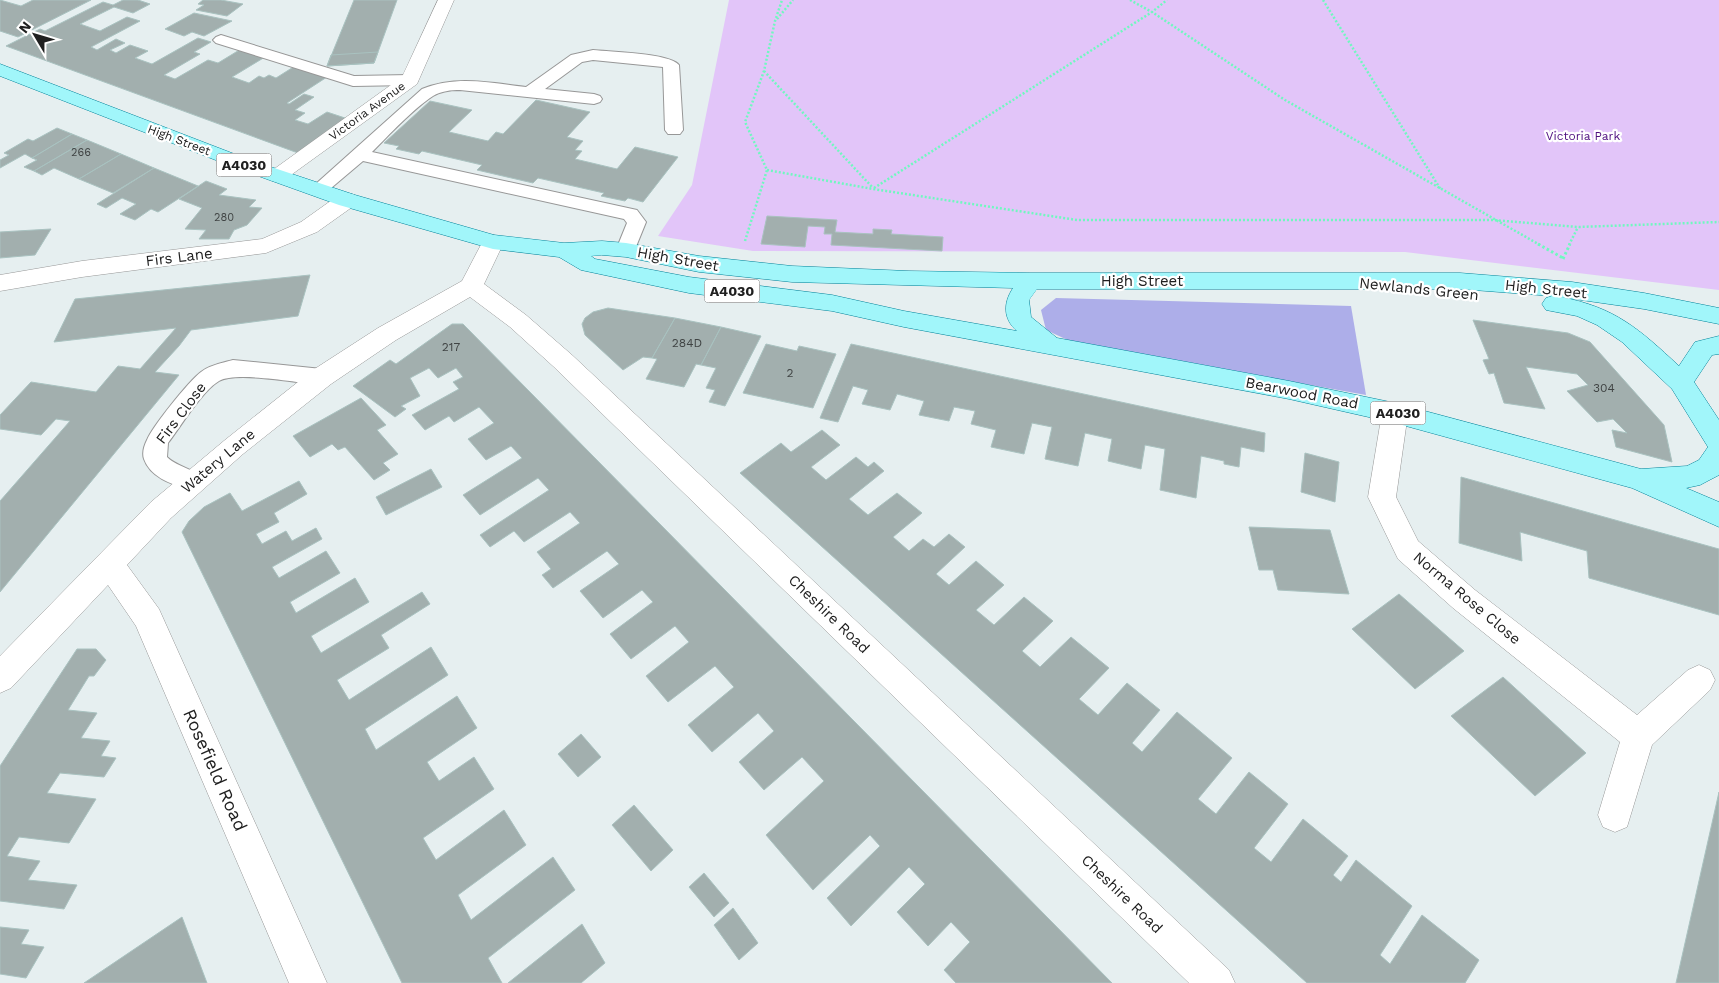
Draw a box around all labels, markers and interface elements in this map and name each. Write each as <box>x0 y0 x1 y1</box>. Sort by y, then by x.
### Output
north arrow <box>10 10 60 60</box>
text: N <box>15 18 34 36</box>
street label: Victoria Avenue <box>326 79 408 143</box>
street label: High Street <box>146 122 212 158</box>
park label: Victoria Park <box>1546 129 1620 143</box>
house number: 266 <box>71 146 91 159</box>
road number: A4030 <box>216 154 272 176</box>
house number: 280 <box>214 211 234 224</box>
street label: High Street <box>636 243 721 275</box>
street label: Firs Lane <box>144 244 214 270</box>
street label: High Street <box>1101 272 1184 290</box>
street label: Newlands Green <box>1358 274 1480 304</box>
street label: High Street <box>1504 276 1589 302</box>
road number: A4030 <box>704 280 760 302</box>
house number: 284D <box>672 336 702 350</box>
house number: 217 <box>442 340 460 354</box>
house number: 2 <box>787 366 794 380</box>
street label: Bearwood Road <box>1244 373 1360 413</box>
street label: Firs Close <box>152 379 210 447</box>
house number: 304 <box>1593 381 1615 395</box>
road number: A4030 <box>1370 402 1426 424</box>
street label: Watery Lane <box>177 425 259 497</box>
street label: Norma Rose Close <box>1410 548 1524 648</box>
street label: Cheshire Road <box>785 571 873 657</box>
street label: Rosefield Road <box>179 706 252 834</box>
street label: Cheshire Road <box>1078 851 1166 937</box>

